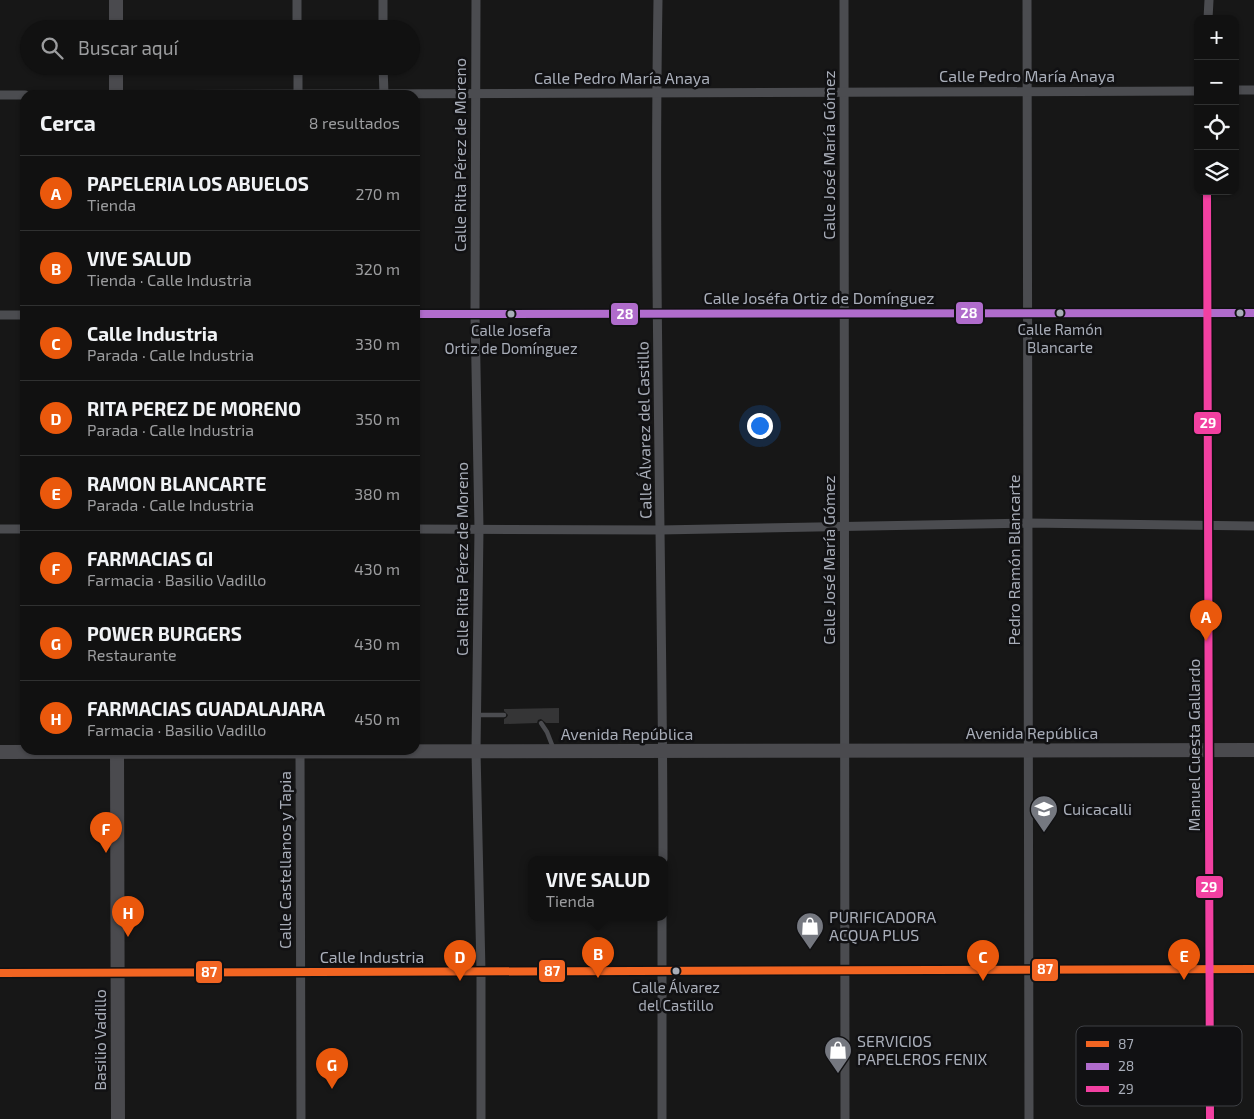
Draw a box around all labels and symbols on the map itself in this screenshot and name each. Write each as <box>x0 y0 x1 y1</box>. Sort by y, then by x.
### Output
street label: Calle Rita Pérez de Moreno <box>450 58 469 252</box>
street label: Calle Pedro María Anaya <box>939 66 1115 85</box>
street label: Calle Pedro María Anaya <box>534 68 710 87</box>
street label: Calle José María Gómez <box>819 70 838 240</box>
street label: Calle Joséfa Ortiz de Domínguez <box>704 288 934 307</box>
line badge: 28 <box>955 301 984 325</box>
line badge: 28 <box>610 302 639 326</box>
text: 28 <box>961 304 977 321</box>
text: 28 <box>617 305 633 322</box>
marker: Calle Ramón Blancarte <box>1055 308 1065 318</box>
unlabelled marker <box>1235 308 1245 318</box>
marker: Calle Josefa Ortiz de Domínguez <box>506 309 516 319</box>
place label: Calle Ramón Blancarte <box>1018 320 1102 356</box>
place label: Calle Josefa Ortiz de Domínguez <box>444 321 578 357</box>
street label: Calle Álvarez del Castillo <box>632 341 655 519</box>
line badge: 29 <box>1193 411 1222 435</box>
your location <box>747 413 773 439</box>
text: 29 <box>1200 414 1216 431</box>
street label: Calle Rita Pérez de Moreno <box>452 462 471 656</box>
street label: Pedro Ramón Blancarte <box>1004 474 1023 646</box>
street label: Calle José María Gómez <box>819 475 838 645</box>
pin: A <box>1190 600 1222 641</box>
street label: Manuel Cuesta Gallardo <box>1184 659 1203 831</box>
street label: Avenida República <box>966 723 1098 742</box>
street label: Avenida República <box>561 724 693 743</box>
street label: Calle Castellanos y Tapia <box>275 771 294 949</box>
school or university icon: Cuicacalli <box>1029 794 1059 833</box>
place label: Cuicacalli <box>1063 799 1132 818</box>
pin: F <box>90 812 122 853</box>
line badge: 29 <box>1195 875 1224 899</box>
text: 29 <box>1201 878 1217 895</box>
pin: H <box>112 896 144 937</box>
place label: PURIFICADORA ACQUA PLUS <box>829 907 936 945</box>
shop icon: PURIFICADORA ACQUA PLUS <box>795 911 825 950</box>
pin: B <box>582 937 614 978</box>
pin: E <box>1168 939 1200 980</box>
pin: D <box>444 940 476 981</box>
pin: C <box>967 940 999 981</box>
street label: Calle Industria <box>320 947 424 966</box>
line badge: 87 <box>1031 958 1059 982</box>
line badge: 87 <box>538 959 566 983</box>
line badge: 87 <box>195 960 223 984</box>
text: 87 <box>1037 960 1054 977</box>
text: 87 <box>544 962 561 979</box>
text: 87 <box>201 963 218 980</box>
marker: Calle Álvarez del Castillo <box>671 966 681 976</box>
place label: Calle Álvarez del Castillo <box>632 978 720 1014</box>
street label: Basilio Vadillo <box>90 989 109 1091</box>
legend <box>1076 1026 1242 1106</box>
place label: SERVICIOS PAPELEROS FENIX <box>857 1031 988 1068</box>
shop icon: SERVICIOS PAPELEROS FENIX <box>823 1035 853 1074</box>
text: 87 <box>1118 1035 1134 1052</box>
pin: G <box>316 1048 348 1089</box>
text: 28 <box>1118 1057 1134 1074</box>
text: 29 <box>1118 1080 1134 1097</box>

